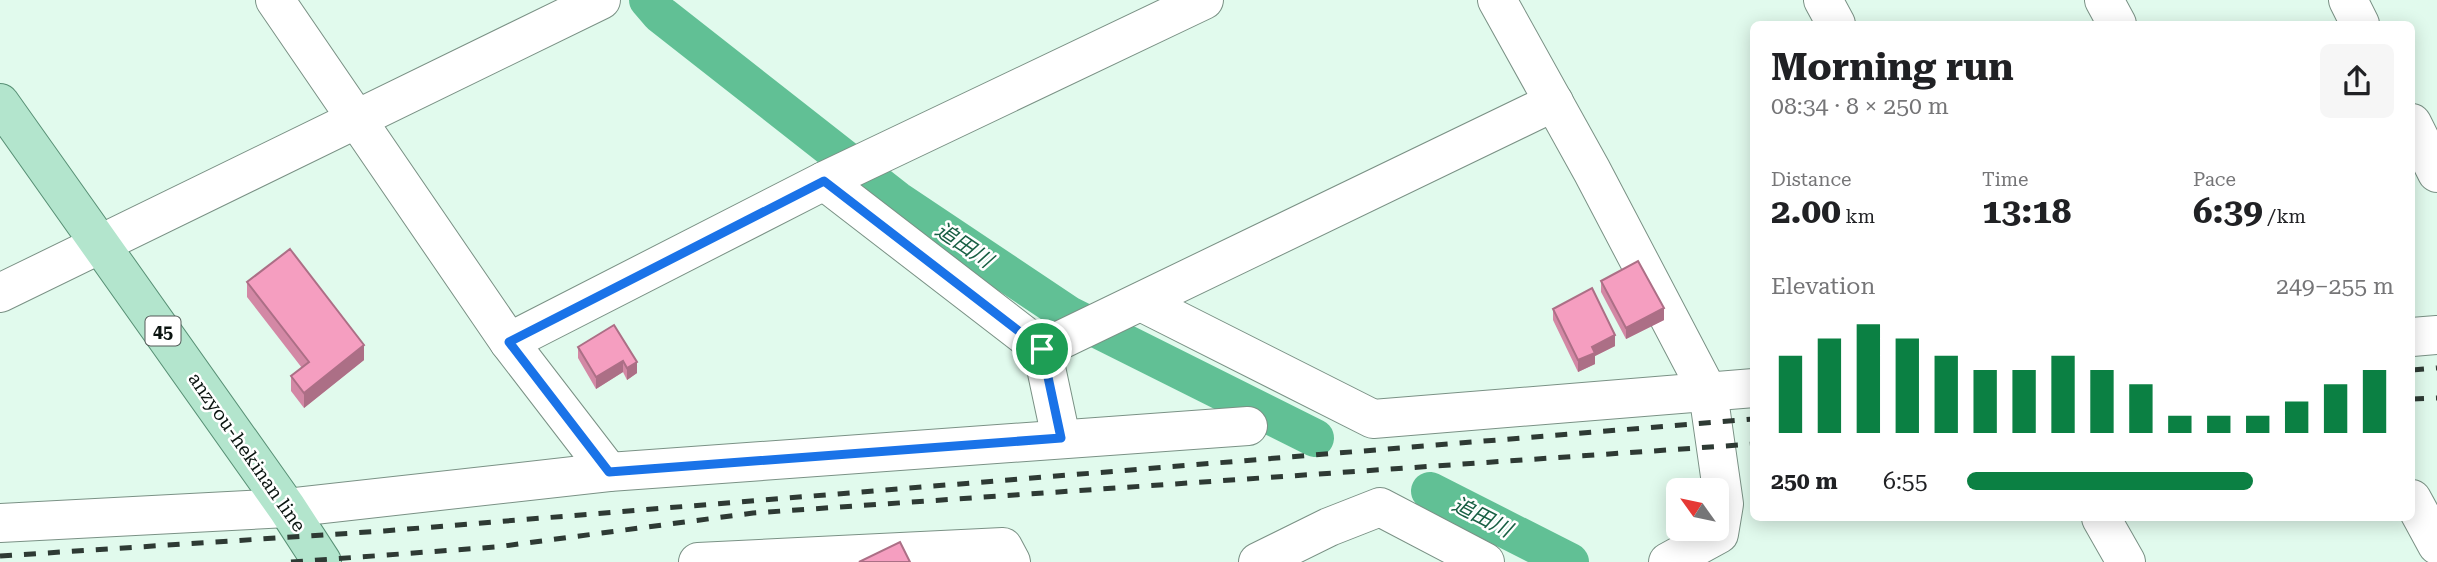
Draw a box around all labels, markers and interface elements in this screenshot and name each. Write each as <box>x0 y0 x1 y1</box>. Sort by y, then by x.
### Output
button: share <box>2320 44 2394 118</box>
text: Morning run <box>1771 45 2014 89</box>
text: 08:34 · 8 × 250 m <box>1771 93 1949 120</box>
text: Distance <box>1771 168 1851 191</box>
text: Time <box>1982 168 2029 191</box>
text: Pace <box>2193 168 2236 191</box>
text: 2.00 <box>1771 191 1841 232</box>
text: 13:18 <box>1982 191 2071 232</box>
text: 6:39 <box>2193 191 2263 232</box>
text: km <box>1841 205 1875 228</box>
text: /km <box>2263 205 2306 228</box>
water label: 追田川 <box>931 217 998 274</box>
text: Elevation <box>1771 273 1875 300</box>
text: 249–255 m <box>2276 273 2394 300</box>
road number: 45 <box>146 316 180 346</box>
pin <box>1012 319 1072 379</box>
icon: arrive <box>1023 330 1061 368</box>
street label: anzyou-hekinan line <box>183 368 311 536</box>
text: 250 m <box>1771 468 1838 495</box>
text: 6:55 <box>1883 468 1928 495</box>
north arrow <box>1666 478 1729 541</box>
map controls <box>1666 478 1729 541</box>
water label: 追田川 <box>1448 492 1517 543</box>

